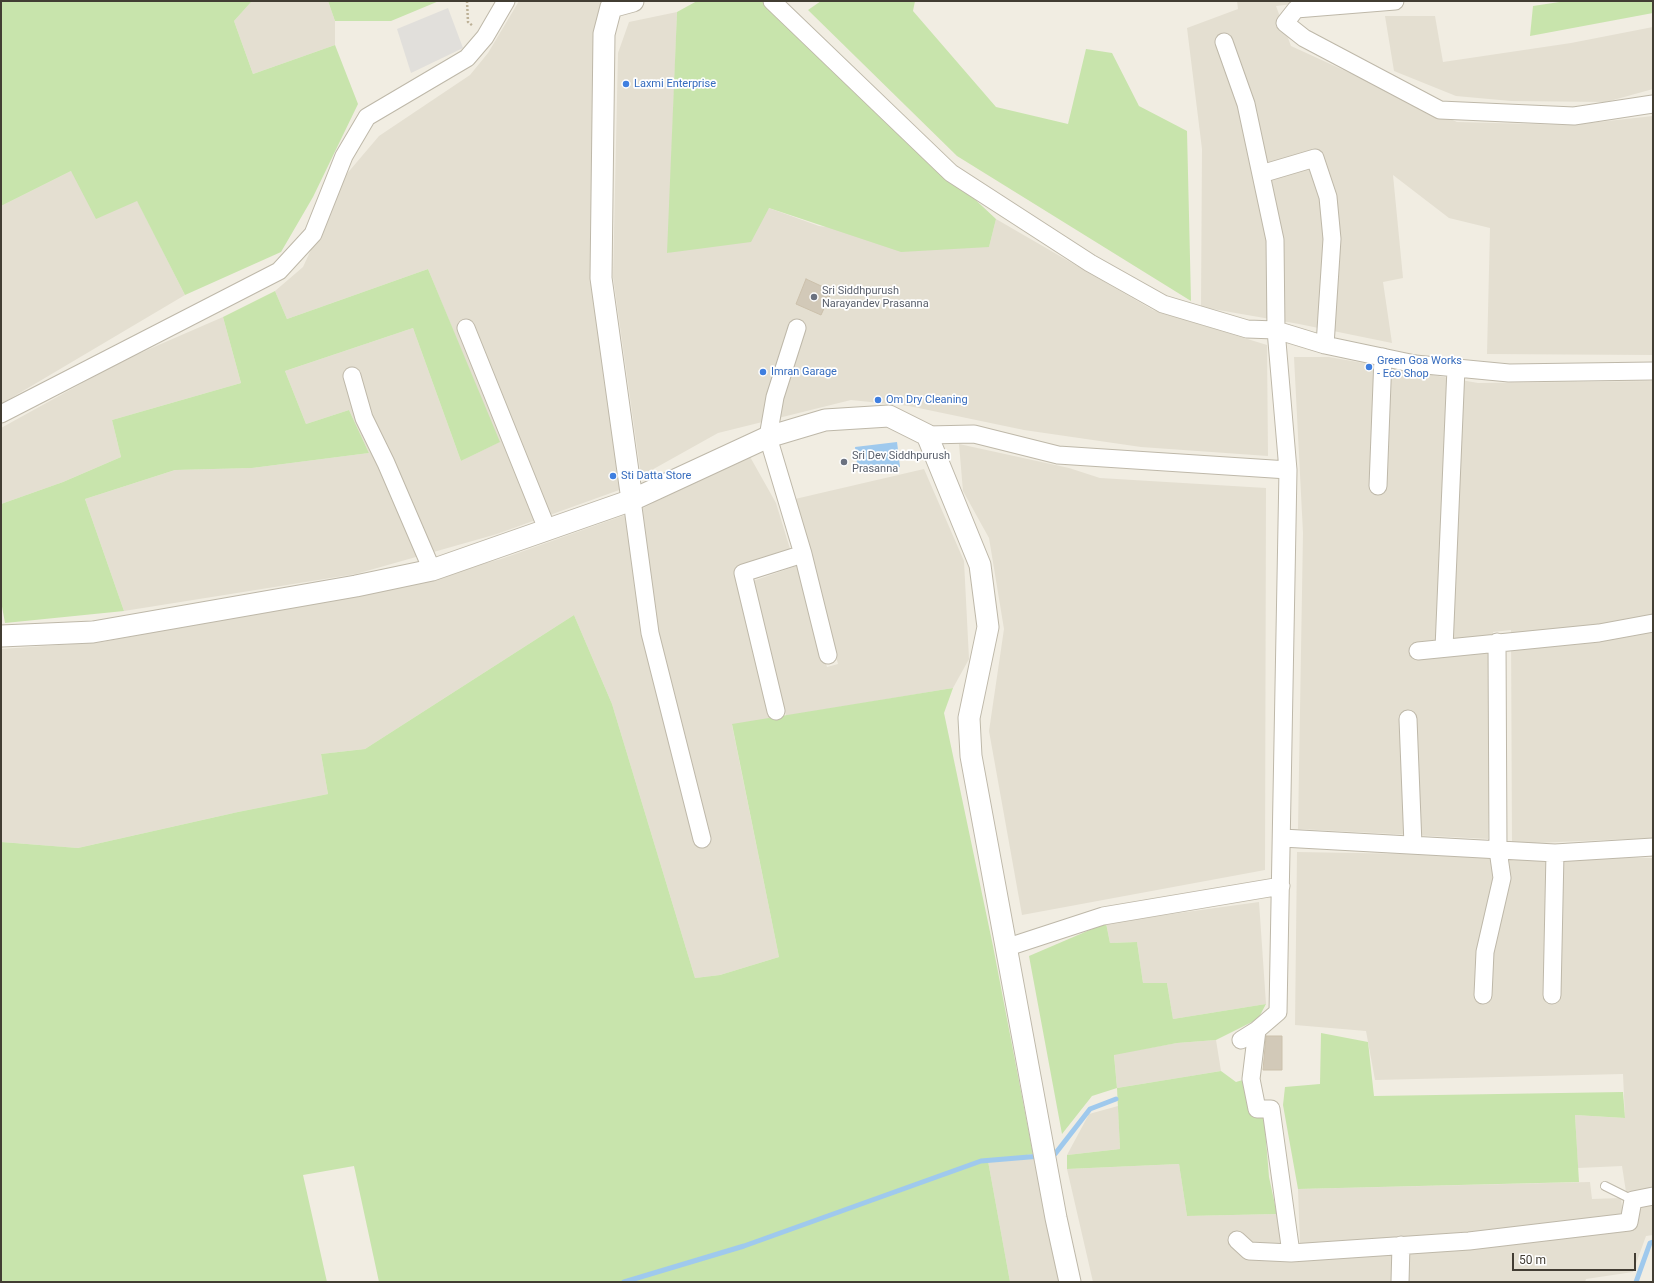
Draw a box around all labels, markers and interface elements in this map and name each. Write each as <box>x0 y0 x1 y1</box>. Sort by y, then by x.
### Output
place label: Laxmi Enterprise <box>634 77 716 91</box>
marker: Laxmi Enterprise <box>621 79 631 89</box>
place label: Sri Siddhpurush Narayandev Prasanna <box>822 284 929 310</box>
marker: Sri Siddhpurush Narayandev Prasanna <box>809 292 819 302</box>
place label: Green Goa Works - Eco Shop <box>1377 354 1462 380</box>
marker: Green Goa Works - Eco Shop <box>1364 362 1374 372</box>
place label: Imran Garage <box>771 365 837 379</box>
marker: Imran Garage <box>758 367 768 377</box>
place label: Om Dry Cleaning <box>886 393 968 407</box>
marker: Om Dry Cleaning <box>873 395 883 405</box>
place label: Sri Dev Siddhpurush Prasanna <box>852 449 950 475</box>
marker: Sri Dev Siddhpurush Prasanna <box>839 457 849 467</box>
place label: Sti Datta Store <box>621 469 691 483</box>
marker: Sti Datta Store <box>608 471 618 481</box>
scale bar <box>1514 1245 1638 1271</box>
text: 50 m <box>1519 1253 1546 1267</box>

